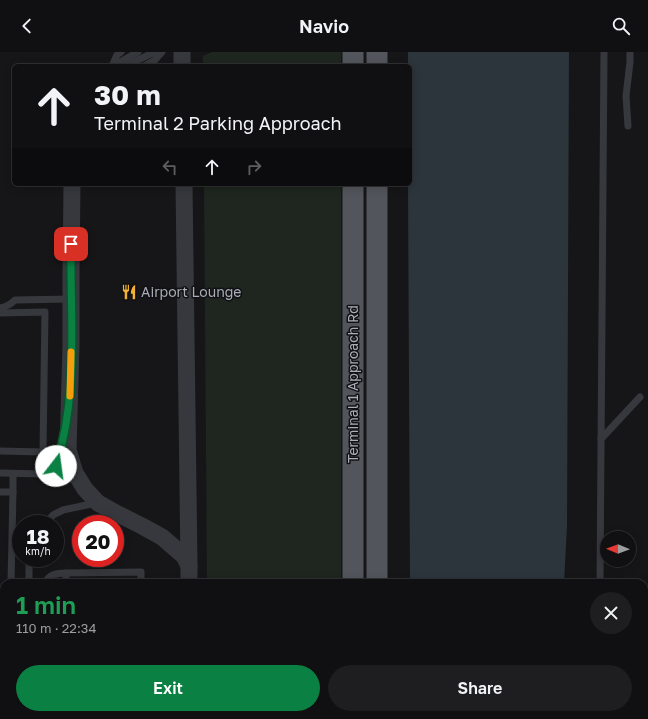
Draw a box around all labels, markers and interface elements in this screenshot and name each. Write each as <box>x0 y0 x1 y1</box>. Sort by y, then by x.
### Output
icon: back <box>16 15 38 37</box>
text: Navio <box>299 15 349 37</box>
icon: search <box>610 15 632 37</box>
text: 30 m <box>94 78 161 111</box>
icon: ahead <box>28 80 80 132</box>
text: Terminal 2 Parking Approach <box>94 112 342 134</box>
icon: left <box>159 156 181 178</box>
icon: ahead <box>201 156 223 178</box>
icon: right <box>243 156 265 178</box>
pin <box>54 227 88 261</box>
icon: arrive <box>60 233 82 255</box>
restaurant icon: Airport Lounge <box>120 283 138 301</box>
place label: Airport Lounge <box>141 283 242 300</box>
street label: Terminal 1 Approach Rd <box>344 305 361 463</box>
position arrow <box>35 445 77 487</box>
speed limit sign: 20 <box>72 515 124 567</box>
text: 18 <box>26 524 50 548</box>
north arrow <box>600 531 636 567</box>
map controls <box>600 531 636 567</box>
text: km/h <box>25 545 51 557</box>
text: 1 min <box>16 590 76 619</box>
button: close <box>590 592 632 634</box>
text: 110 m · 22:34 <box>16 620 96 636</box>
button: Exit <box>16 665 320 711</box>
button: Share <box>328 665 632 711</box>

